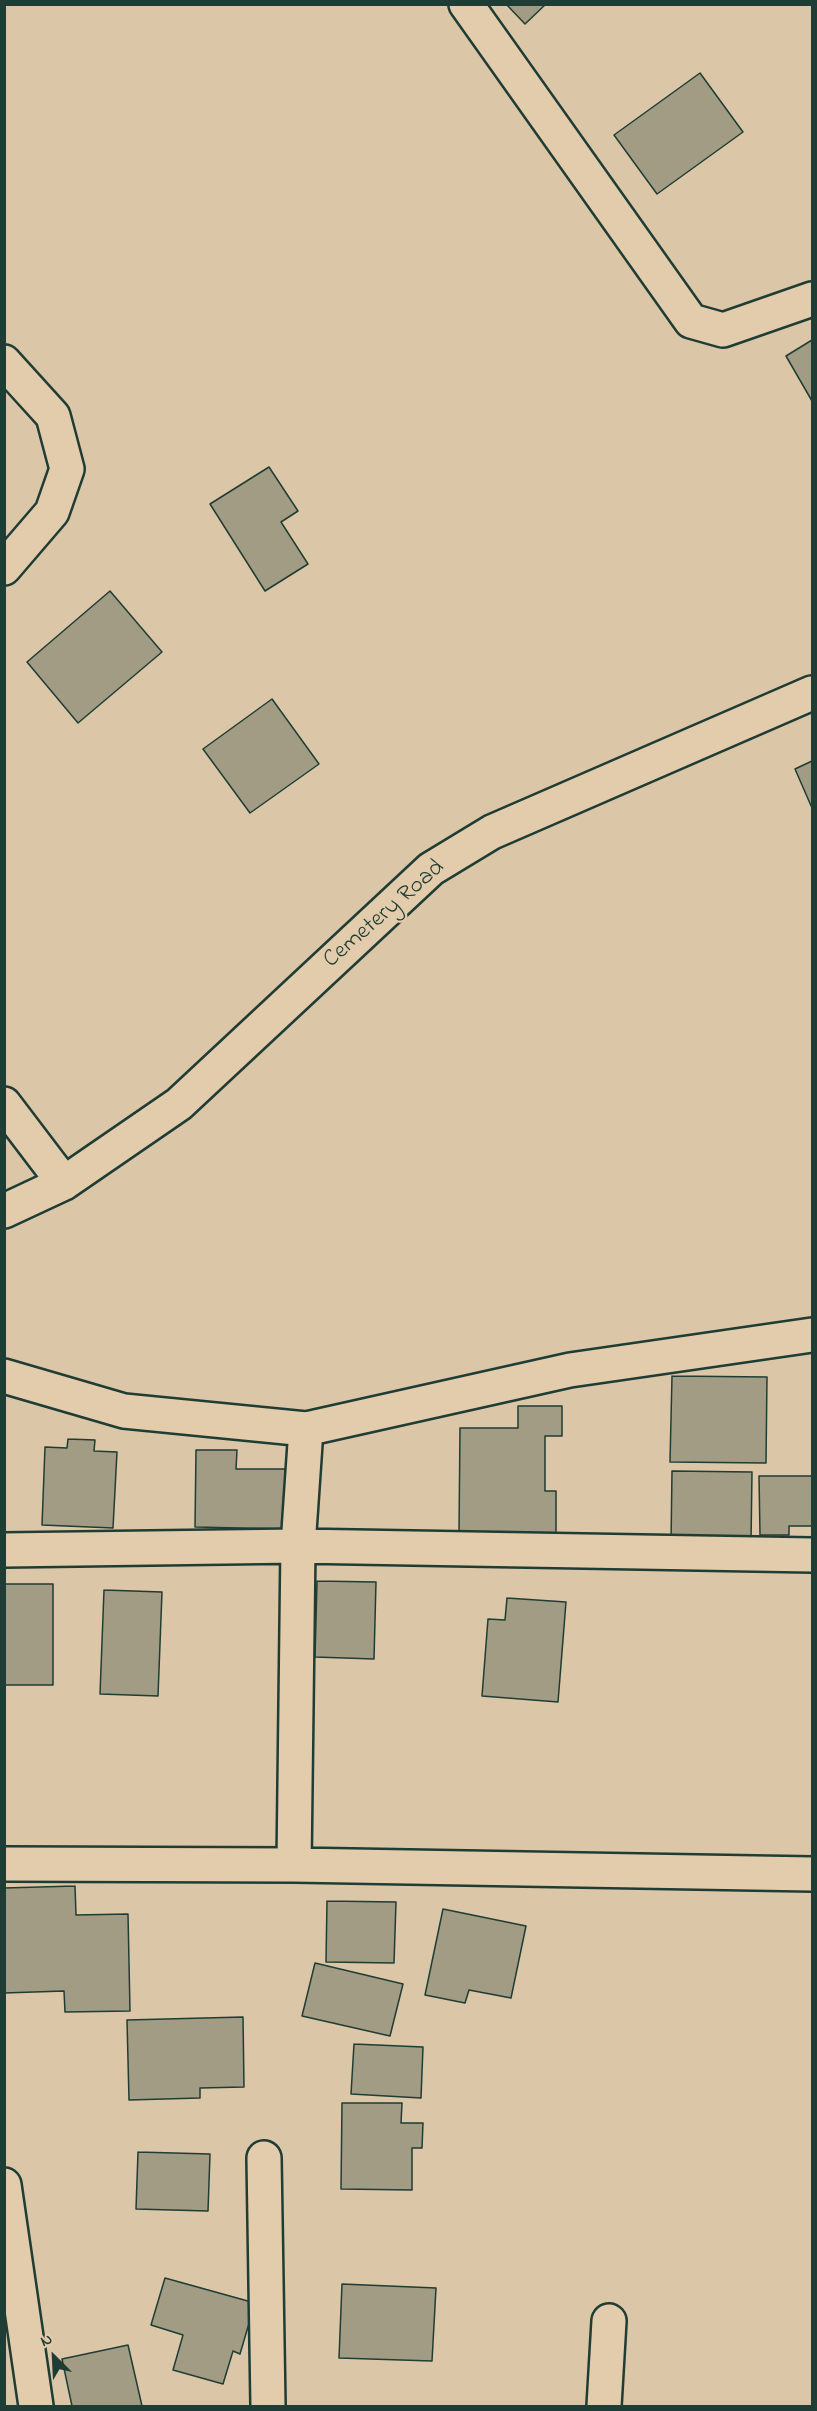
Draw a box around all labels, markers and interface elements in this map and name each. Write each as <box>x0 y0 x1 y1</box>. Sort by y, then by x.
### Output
street label: Cemetery Road <box>319 855 451 975</box>
north arrow <box>24 2327 84 2387</box>
text: N <box>37 2327 56 2354</box>

